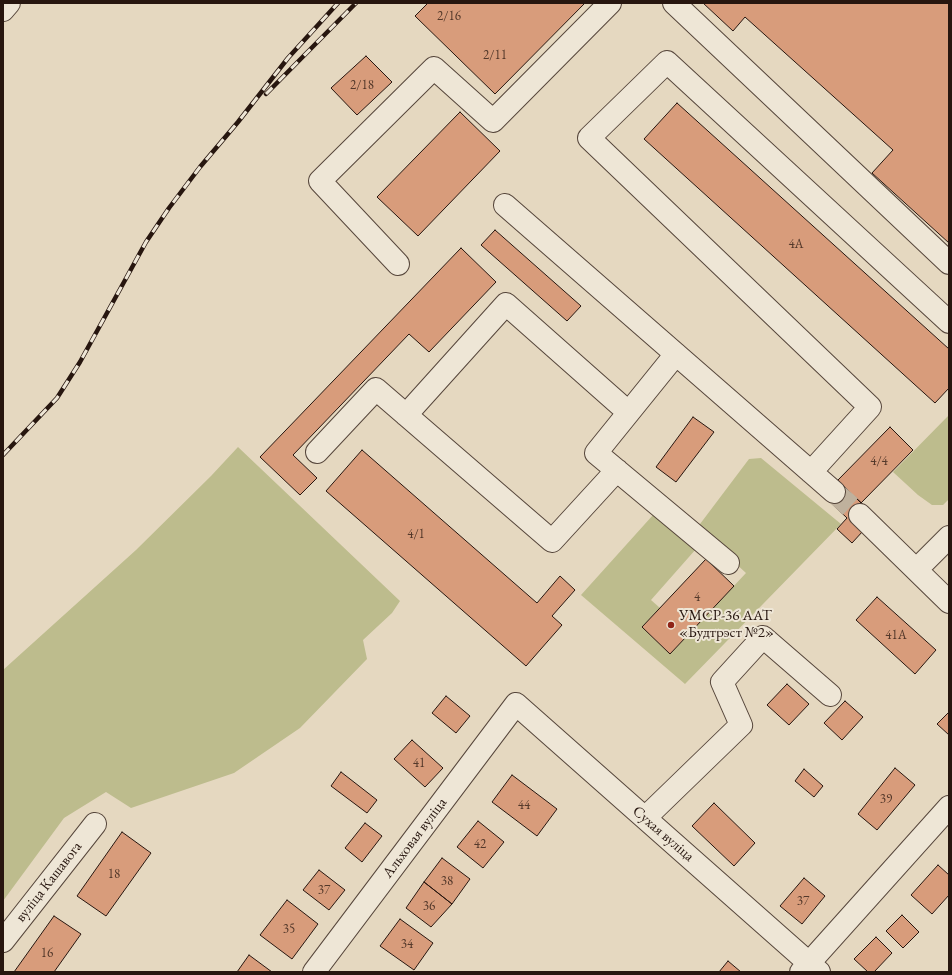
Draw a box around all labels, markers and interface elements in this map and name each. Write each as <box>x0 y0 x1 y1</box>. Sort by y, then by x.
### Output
house number: 2/16 <box>437 8 461 24</box>
house number: 2/11 <box>483 47 507 63</box>
house number: 2/18 <box>350 77 374 93</box>
house number: 4А <box>788 236 804 252</box>
house number: 4/4 <box>870 453 888 469</box>
house number: 4/1 <box>407 526 425 542</box>
house number: 4 <box>694 589 700 605</box>
place label: УМСР-36 ААТ «Будтрэст №2» <box>679 607 774 642</box>
marker: УМСР-36 ААТ «Будтрэст №2» <box>666 620 676 630</box>
house number: 41А <box>885 627 907 643</box>
house number: 41 <box>413 755 425 771</box>
house number: 39 <box>880 791 892 807</box>
street label: Альховая вуліца <box>379 794 451 882</box>
house number: 44 <box>518 797 530 813</box>
street label: Сухая вуліца <box>628 802 698 866</box>
house number: 42 <box>474 836 486 852</box>
street label: вуліца Кашавога <box>12 838 86 926</box>
house number: 18 <box>108 866 120 882</box>
house number: 38 <box>441 873 453 889</box>
house number: 37 <box>318 882 330 898</box>
house number: 37 <box>797 893 809 909</box>
house number: 36 <box>423 898 435 914</box>
house number: 35 <box>283 921 295 937</box>
house number: 34 <box>401 936 413 952</box>
house number: 16 <box>41 945 53 961</box>

